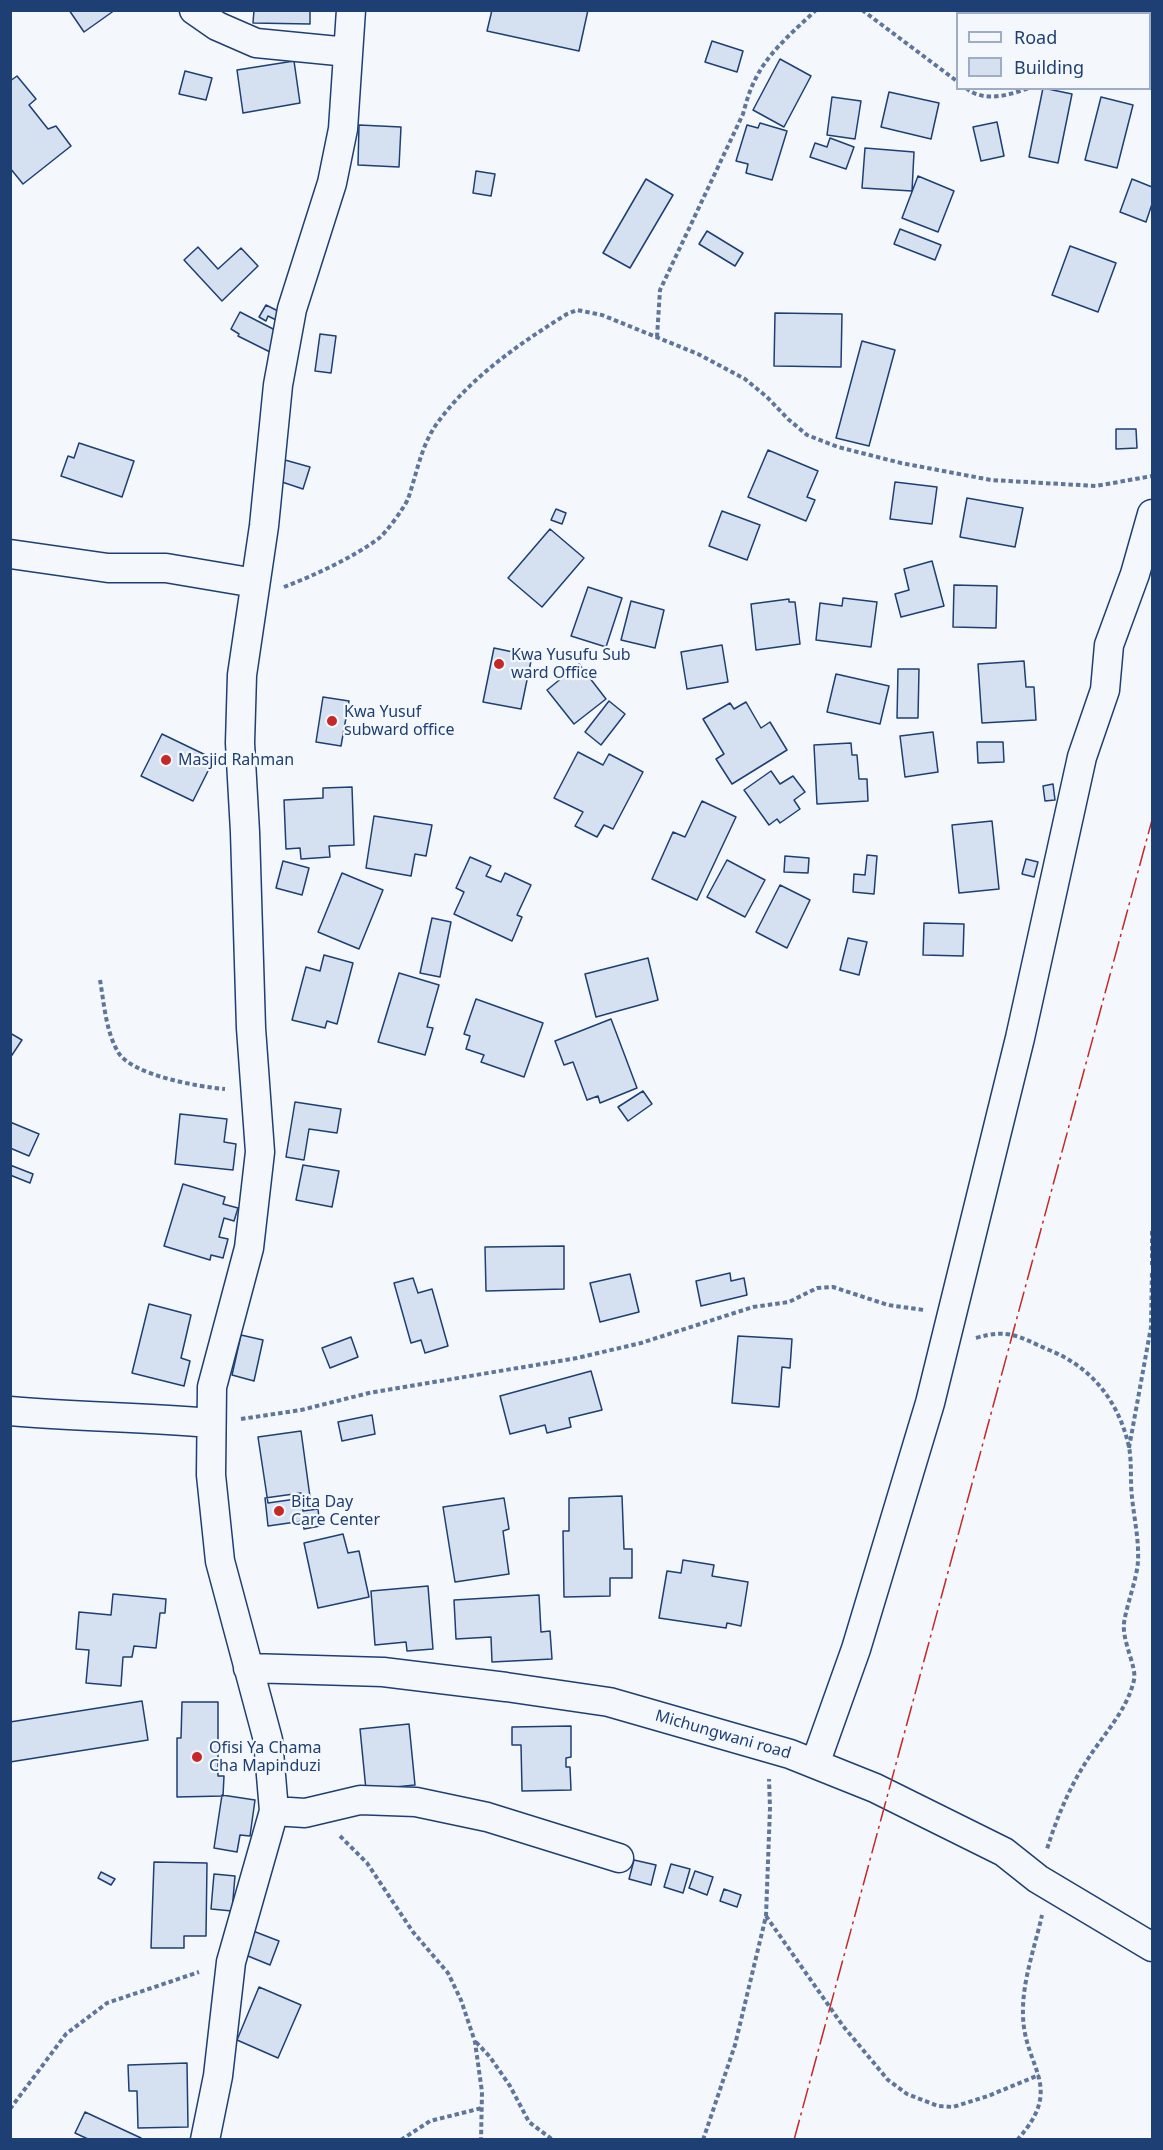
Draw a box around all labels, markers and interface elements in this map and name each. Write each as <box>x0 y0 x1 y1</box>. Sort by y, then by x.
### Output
legend <box>956 12 1151 90</box>
text: Road <box>1014 25 1057 49</box>
text: Building <box>1014 55 1084 79</box>
place label: Kwa Yusufu Sub ward Office <box>511 645 631 683</box>
marker: Kwa Yusufu Sub ward Office <box>492 657 506 671</box>
place label: Kwa Yusuf subward office <box>344 702 454 740</box>
marker: Kwa Yusuf subward office <box>325 714 339 728</box>
place label: Masjid Rahman <box>178 750 294 770</box>
marker: Masjid Rahman <box>159 753 173 767</box>
place label: Bita Day Care Center <box>291 1492 380 1530</box>
marker: Bita Day Care Center <box>272 1504 286 1518</box>
street label: Michungwani road <box>653 1706 793 1764</box>
place label: Ofisi Ya Chama Cha Mapinduzi <box>209 1738 321 1776</box>
marker: Ofisi Ya Chama Cha Mapinduzi <box>190 1750 204 1764</box>

